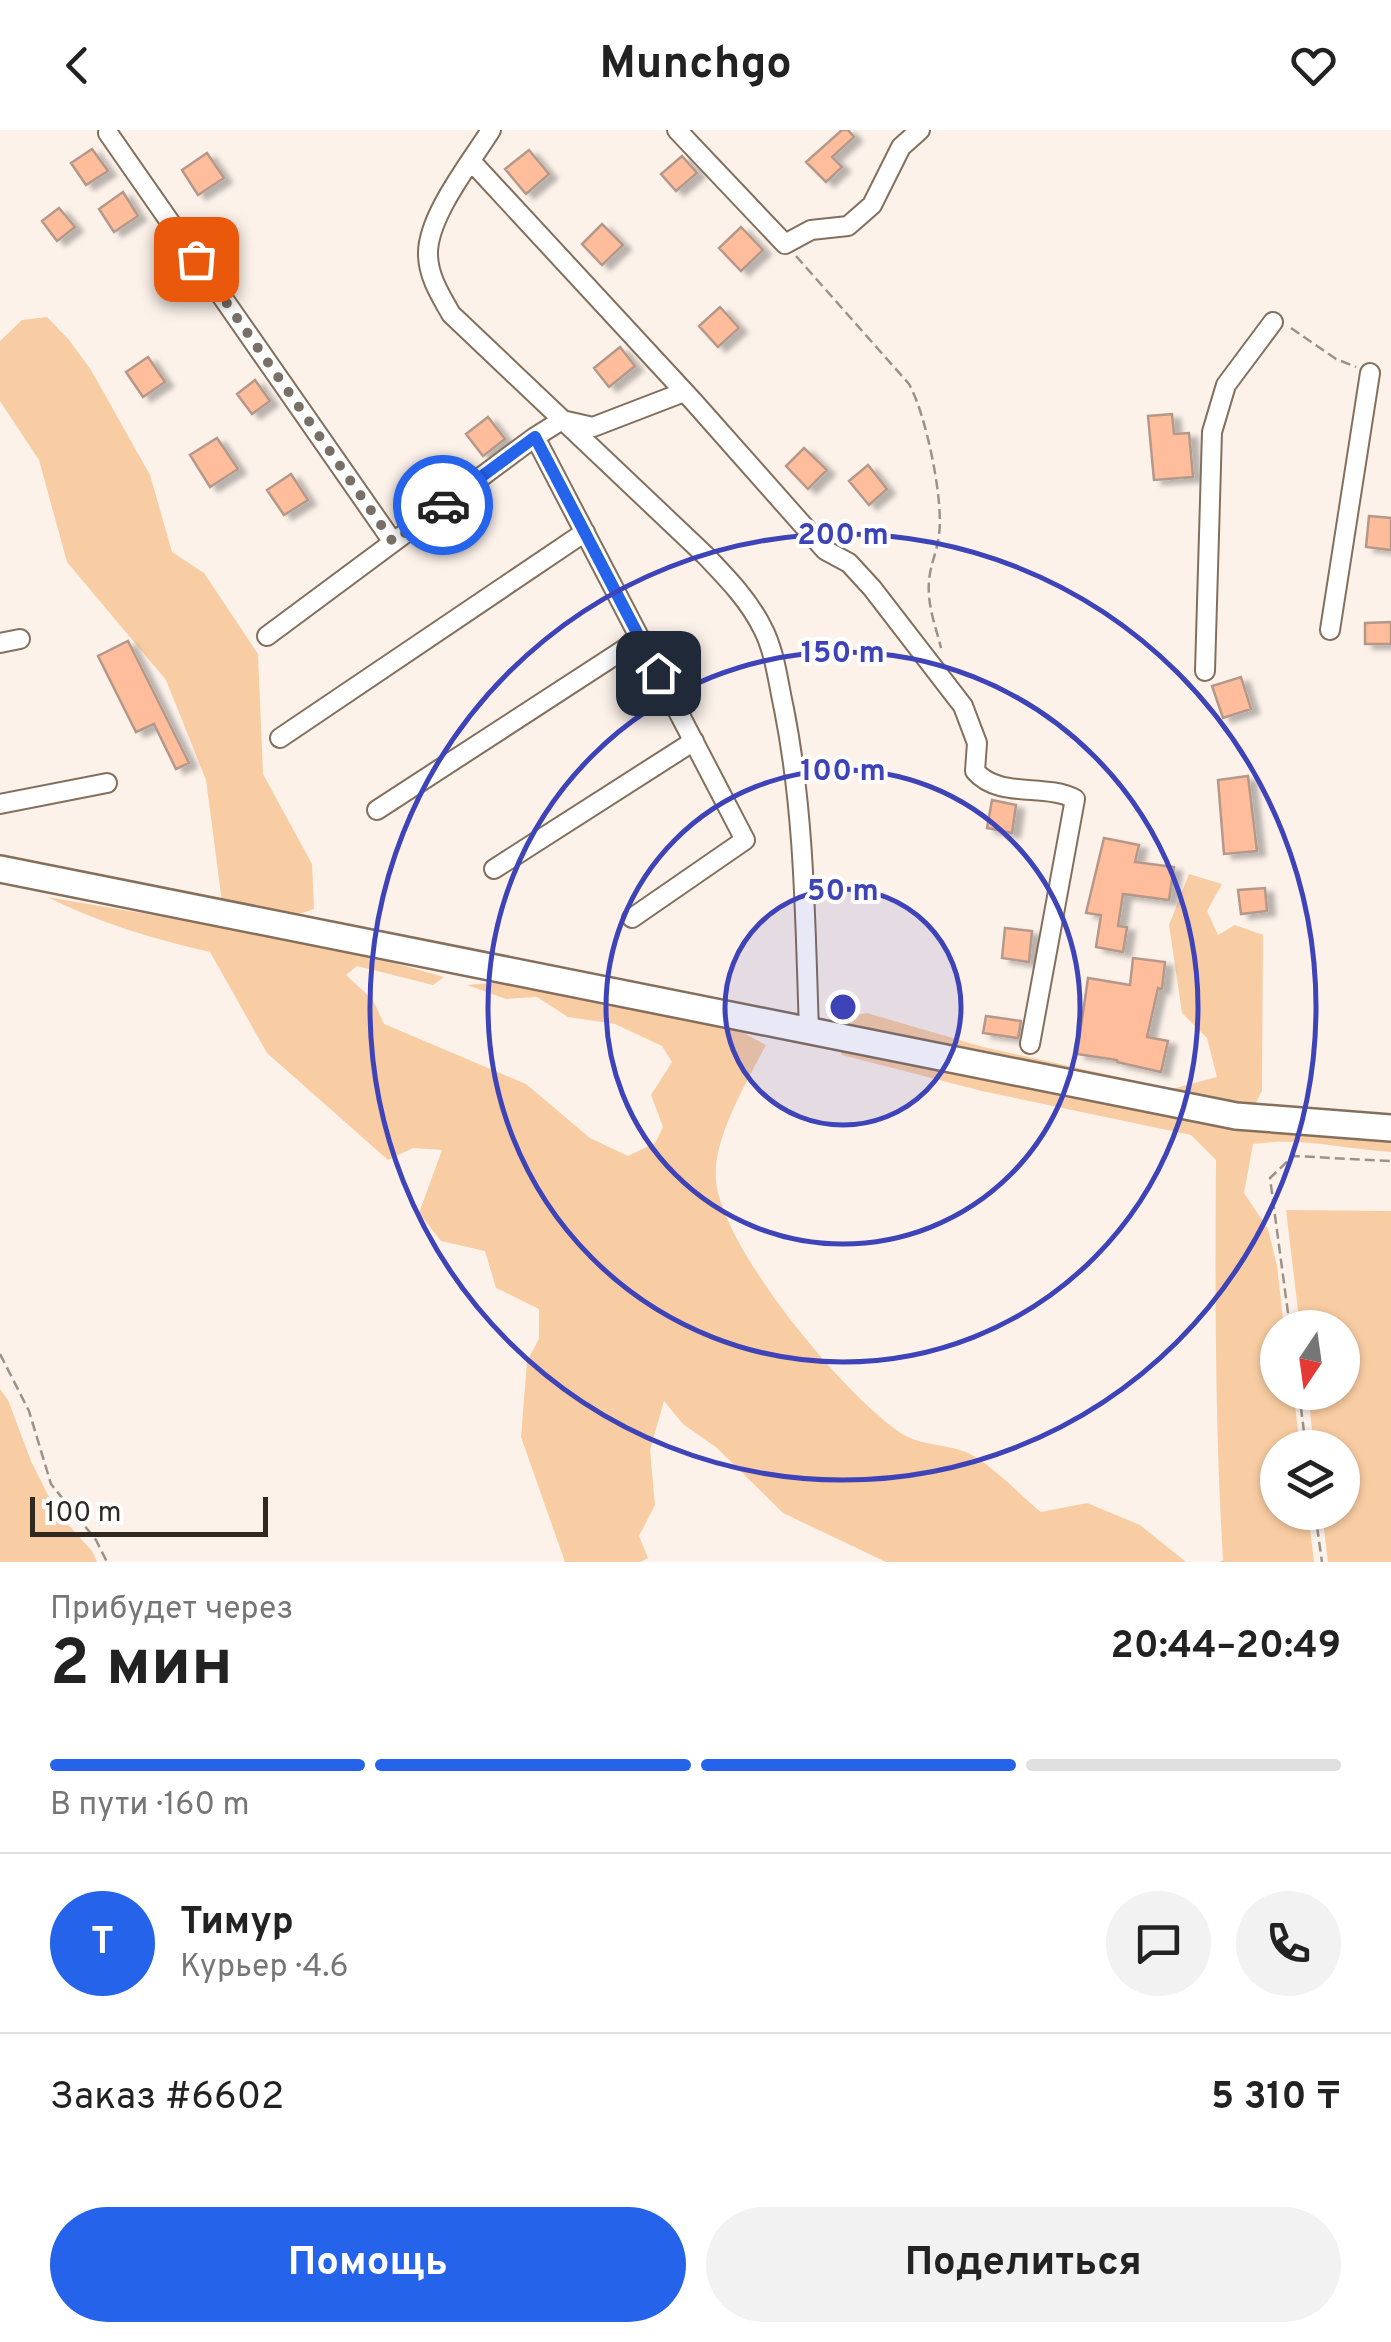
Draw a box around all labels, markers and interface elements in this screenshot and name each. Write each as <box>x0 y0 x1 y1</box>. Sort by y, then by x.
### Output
text: Munchgo <box>599 37 792 94</box>
icon: back <box>50 38 105 93</box>
icon: heart <box>1286 38 1341 93</box>
pin <box>154 217 239 302</box>
icon: bag <box>169 232 224 287</box>
courier <box>393 455 493 555</box>
icon: car <box>416 478 471 533</box>
text: 200 m <box>797 518 889 555</box>
pin <box>616 631 701 716</box>
text: 150 m <box>801 636 885 673</box>
icon: home <box>631 646 686 701</box>
text: 100 m <box>800 754 886 791</box>
text: 50 m <box>807 874 879 911</box>
centre of rings <box>825 989 861 1025</box>
north arrow <box>1260 1310 1360 1410</box>
map controls <box>1260 1310 1360 1530</box>
button: layers <box>1260 1430 1360 1530</box>
scale bar <box>30 1492 268 1536</box>
text: 100 m <box>45 1496 121 1532</box>
text: Прибудет через <box>50 1590 293 1630</box>
text: 20:44–20:49 <box>1110 1623 1341 1672</box>
text: 2 мин <box>50 1626 233 1708</box>
text: В пути · 160 m <box>50 1786 250 1826</box>
button: chat <box>1106 1891 1211 1996</box>
button: phone <box>1236 1891 1341 1996</box>
text: Тимур <box>180 1899 294 1948</box>
text: Т <box>91 1919 114 1968</box>
text: Курьер · 4.6 <box>180 1948 349 1988</box>
text: Заказ #6602 <box>50 2074 284 2123</box>
text: 5 310 ₸ <box>1211 2074 1341 2123</box>
button: Помощь <box>50 2207 686 2322</box>
button: Поделиться <box>706 2207 1341 2322</box>

